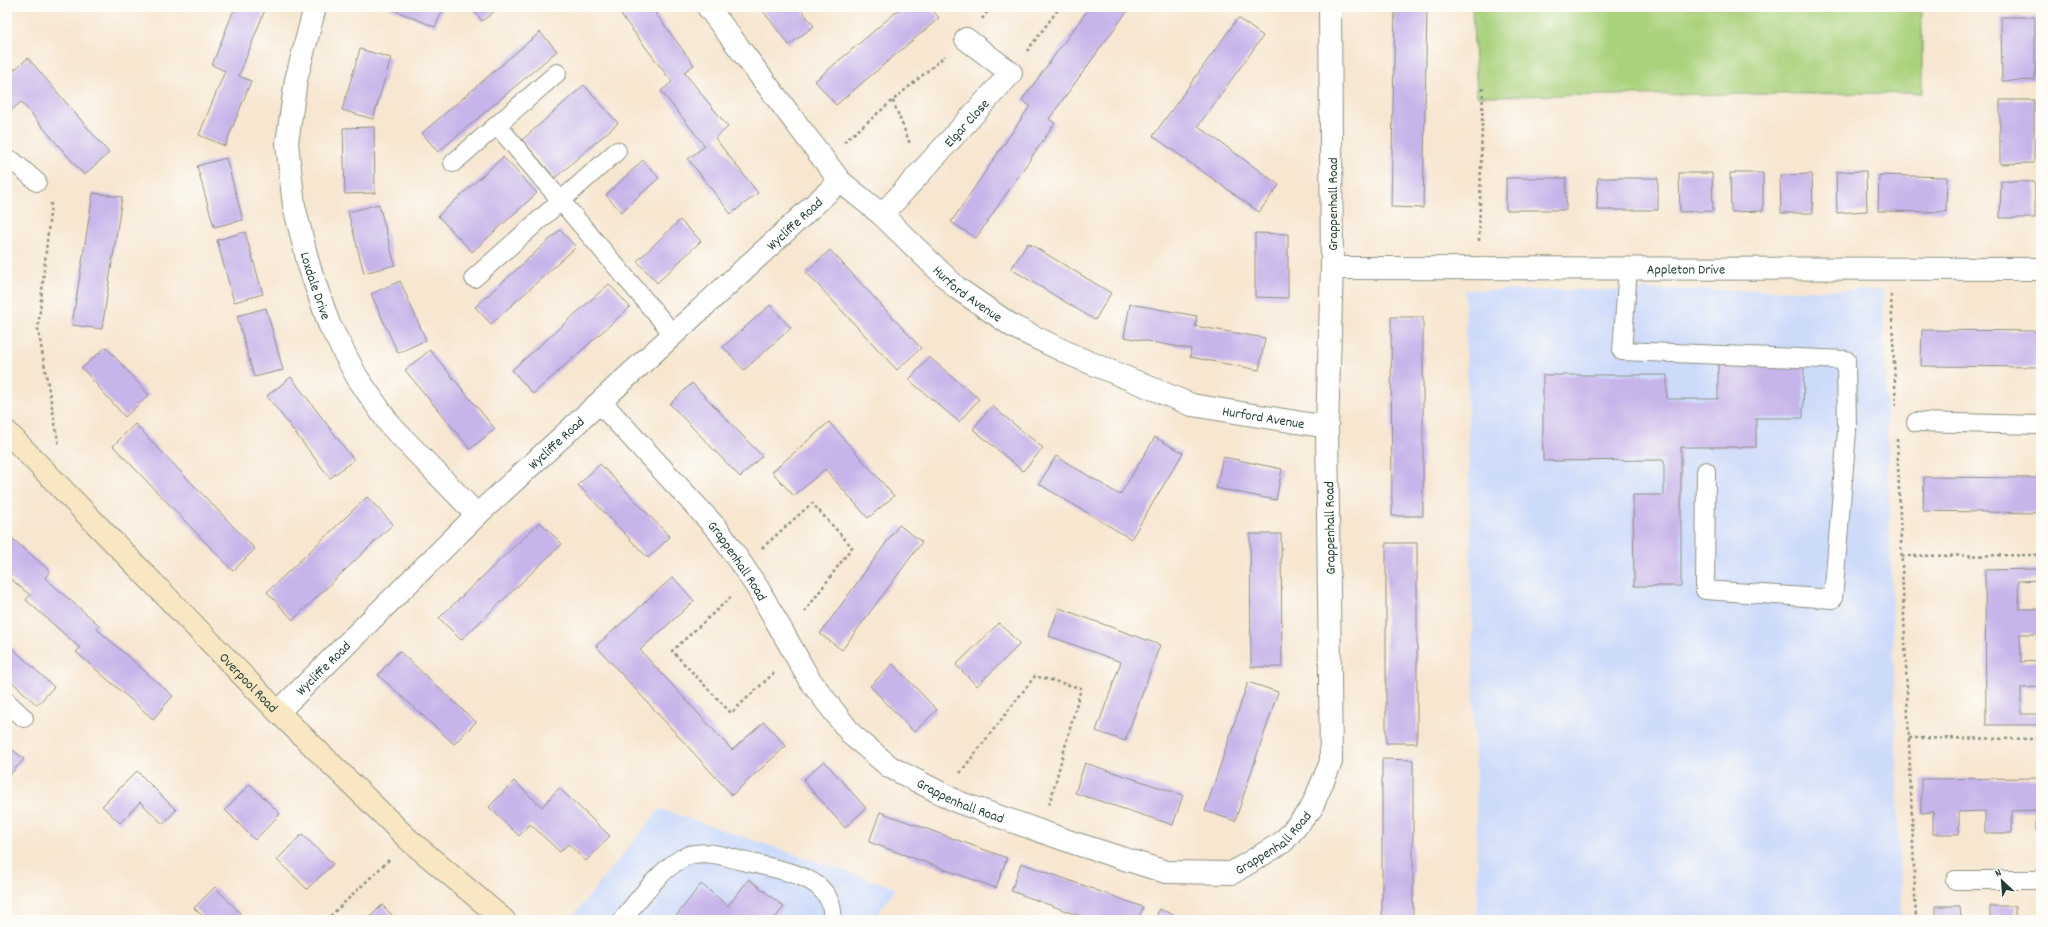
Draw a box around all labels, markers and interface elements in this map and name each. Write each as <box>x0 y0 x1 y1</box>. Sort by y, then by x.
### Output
street label: Elgar Close <box>940 95 995 153</box>
street label: Grappenhall Road <box>1324 157 1344 251</box>
street label: Wycliffe Road <box>763 193 828 256</box>
street label: Loxdale Drive <box>294 250 335 323</box>
street label: Appleton Drive <box>1647 260 1725 281</box>
street label: Hurford Avenue <box>927 262 1006 328</box>
street label: Hurford Avenue <box>1221 402 1306 435</box>
street label: Wycliffe Road <box>524 413 590 475</box>
street label: Grappenhall Road <box>1320 481 1342 575</box>
street label: Grappenhall Road <box>702 517 771 605</box>
street label: Wycliffe Road <box>292 637 356 701</box>
street label: Overpool Road <box>214 649 282 718</box>
street label: Grappenhall Road <box>913 774 1006 830</box>
street label: Grappenhall Road <box>1232 808 1317 881</box>
north arrow <box>1982 861 2022 901</box>
text: N <box>1993 865 2005 882</box>

